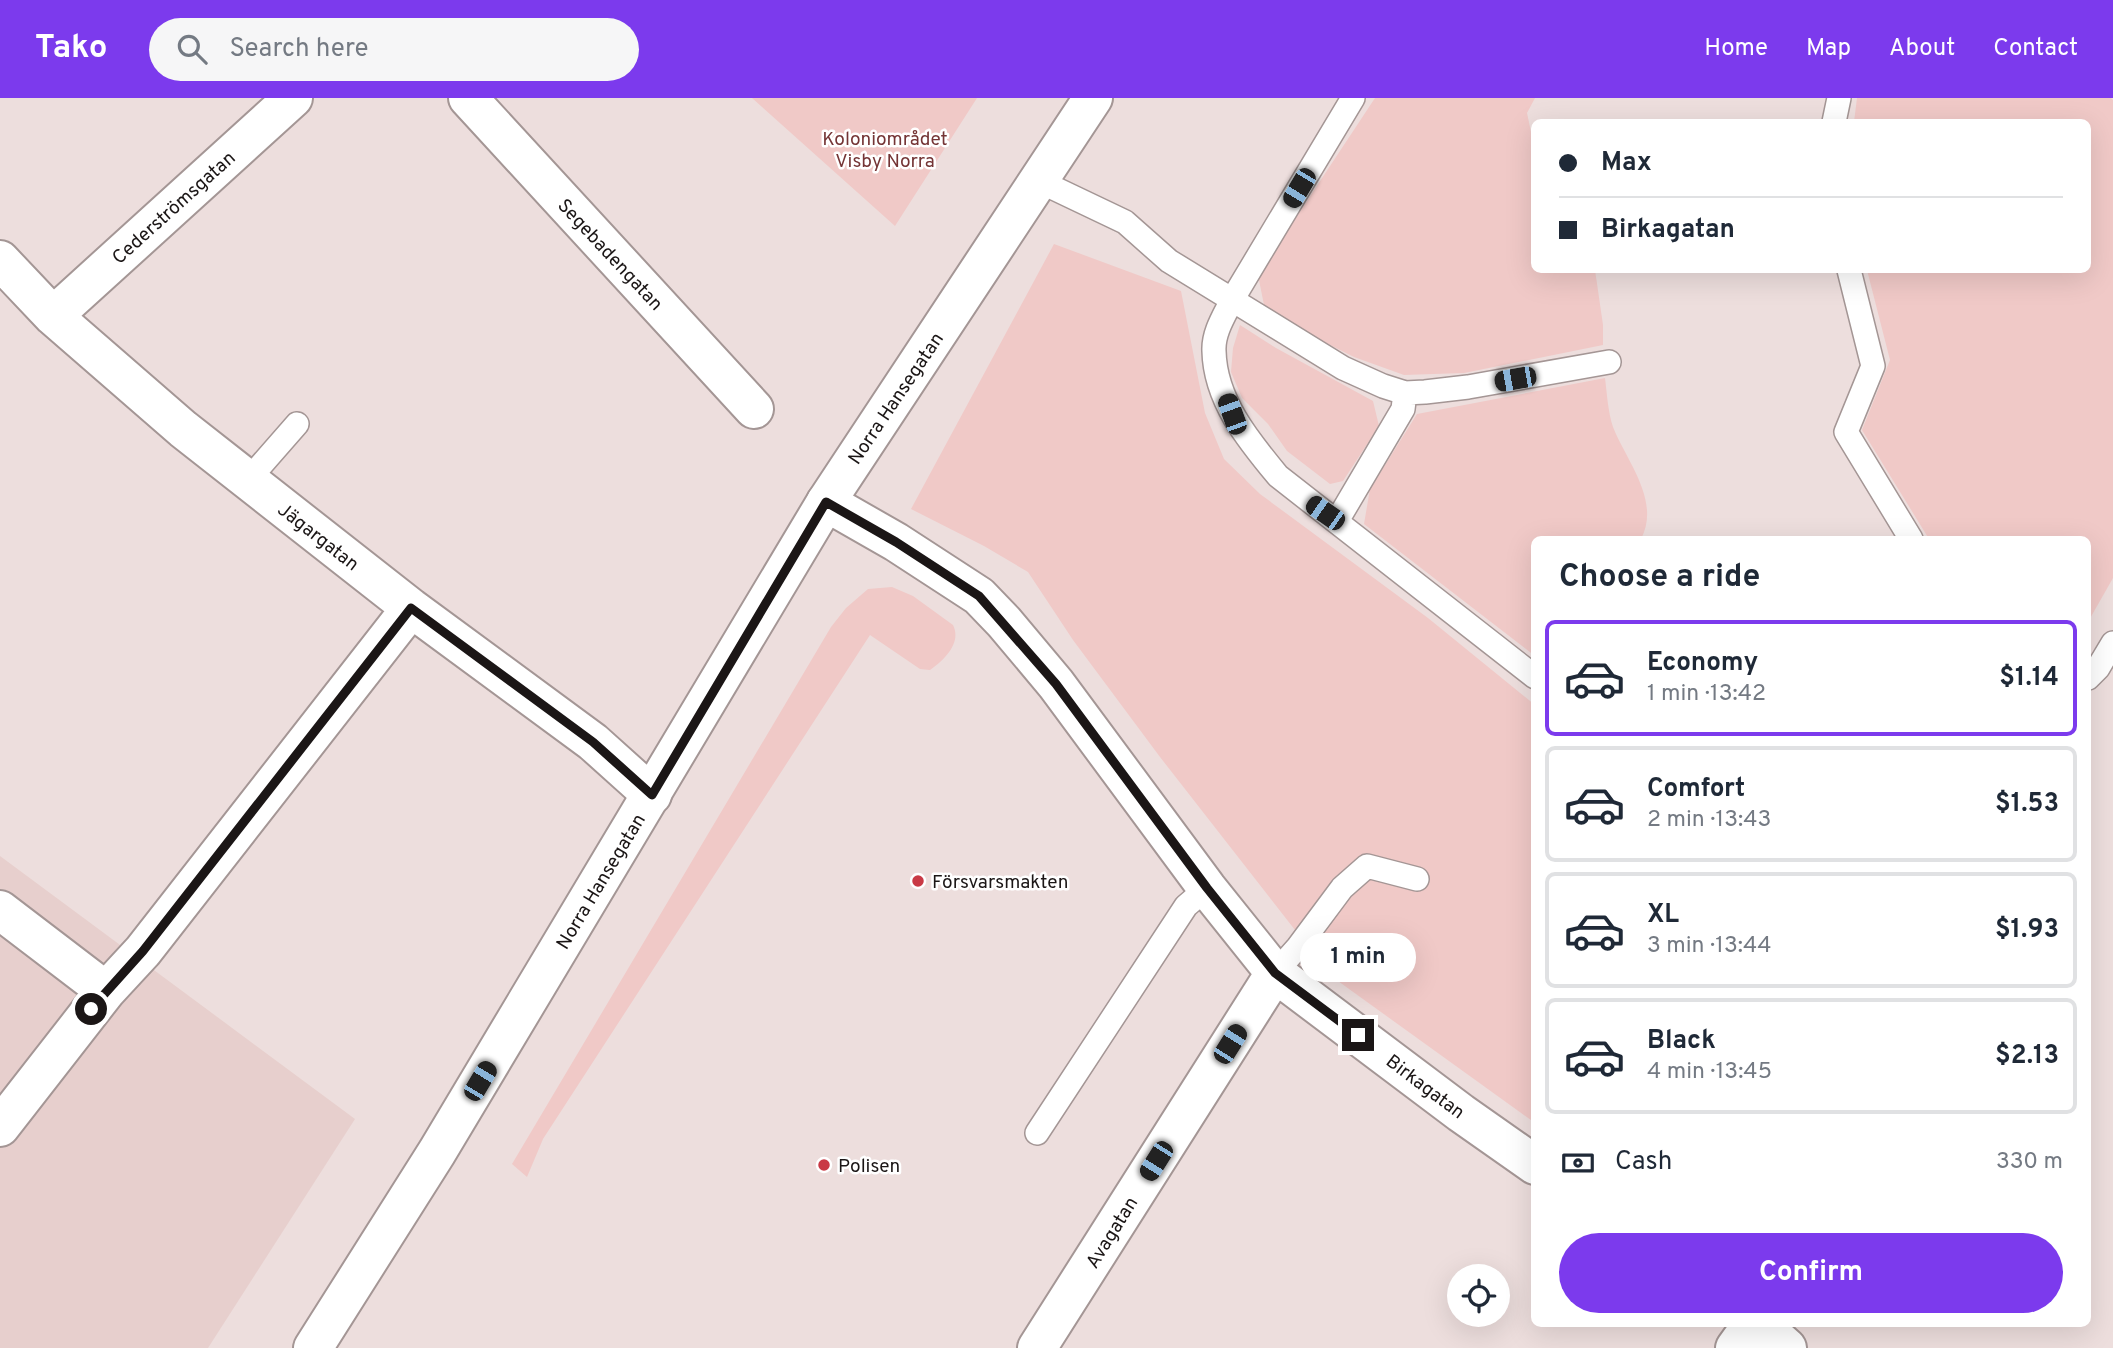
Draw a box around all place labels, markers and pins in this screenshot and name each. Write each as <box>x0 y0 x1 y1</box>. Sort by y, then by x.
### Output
place label: Försvarsmakten <box>932 871 1068 895</box>
marker: Försvarsmakten <box>910 873 926 889</box>
place label: Polisen <box>838 1155 900 1179</box>
marker: Polisen <box>816 1157 832 1173</box>

